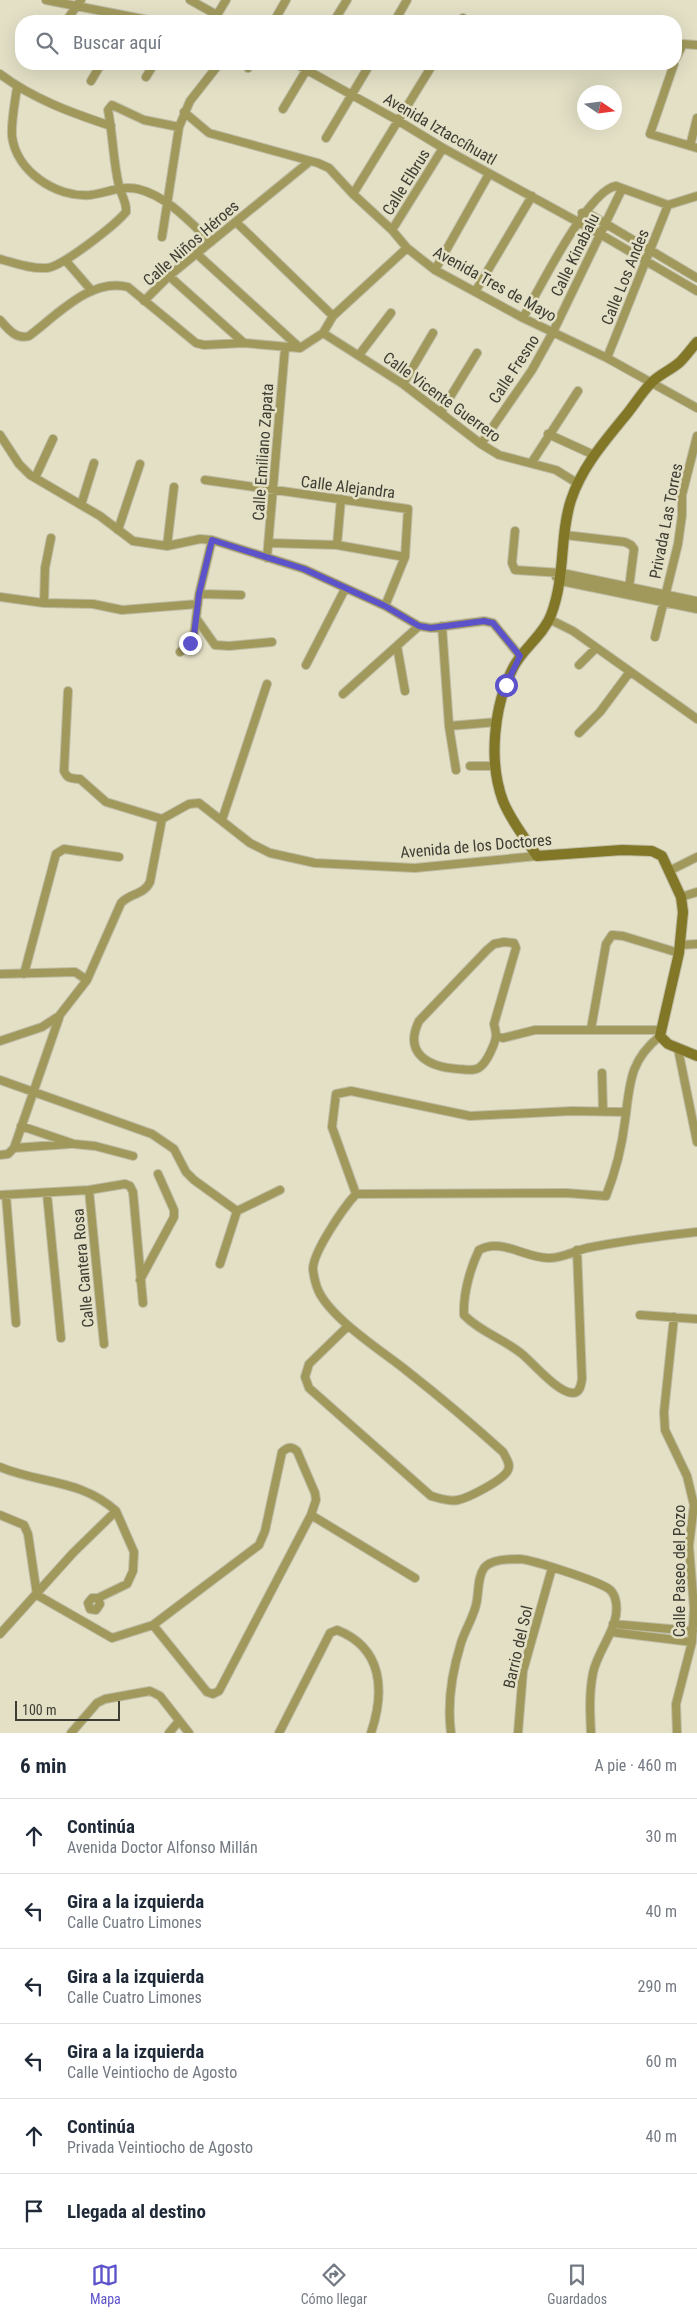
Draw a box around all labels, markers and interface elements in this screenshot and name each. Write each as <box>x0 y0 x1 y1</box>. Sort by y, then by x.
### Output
search box <box>15 15 682 70</box>
icon: search <box>33 29 61 57</box>
text: Buscar aquí <box>73 31 162 54</box>
north arrow <box>577 85 622 130</box>
street label: Avenida Iztaccíhuatl <box>380 89 500 169</box>
street label: Calle Elbrus <box>378 145 434 219</box>
street label: Calle Niños Héroes <box>139 196 243 290</box>
street label: Calle Kinabalu <box>547 210 603 300</box>
street label: Calle Los Andes <box>597 226 653 328</box>
street label: Avenida Tres de Mayo <box>430 242 560 326</box>
street label: Calle Fresno <box>485 331 543 407</box>
street label: Calle Vicente Guerrero <box>379 348 505 446</box>
street label: Calle Emiliano Zapata <box>249 383 277 521</box>
street label: Privada Las Torres <box>646 462 686 580</box>
street label: Calle Alejandra <box>300 472 396 502</box>
route end <box>179 632 202 655</box>
route start <box>495 674 518 697</box>
street label: Avenida de los Doctores <box>399 830 553 862</box>
street label: Calle Cantera Rosa <box>68 1208 98 1328</box>
street label: Calle Paseo del Pozo <box>670 1505 689 1637</box>
street label: Barrio del Sol <box>499 1604 537 1690</box>
scale bar <box>15 1698 120 1721</box>
text: 100 m <box>22 1702 57 1718</box>
text: 6 min <box>20 1754 67 1778</box>
text: A pie · 460 m <box>594 1756 677 1775</box>
text: Continúa <box>67 1815 135 1838</box>
icon: ahead <box>20 1822 48 1850</box>
text: 30 m <box>645 1827 677 1846</box>
text: Avenida Doctor Alfonso Millán <box>67 1838 258 1857</box>
text: Gira a la izquierda <box>67 1890 204 1913</box>
icon: left <box>20 1897 48 1925</box>
text: 40 m <box>645 1902 677 1921</box>
text: Calle Cuatro Limones <box>67 1913 202 1932</box>
text: Gira a la izquierda <box>67 1965 204 1988</box>
icon: left <box>20 1972 48 2000</box>
text: 290 m <box>638 1977 677 1996</box>
text: Calle Cuatro Limones <box>67 1988 202 2007</box>
text: Gira a la izquierda <box>67 2040 204 2063</box>
icon: left <box>20 2047 48 2075</box>
text: 60 m <box>645 2052 677 2071</box>
text: Calle Veintiocho de Agosto <box>67 2063 237 2082</box>
text: Continúa <box>67 2115 135 2138</box>
icon: ahead <box>20 2122 48 2150</box>
text: 40 m <box>645 2127 677 2146</box>
text: Privada Veintiocho de Agosto <box>67 2138 253 2157</box>
icon: arrive <box>20 2197 48 2225</box>
text: Llegada al destino <box>67 2200 206 2223</box>
tab: Mapa <box>90 2261 121 2307</box>
tab: Cómo llegar <box>301 2261 367 2307</box>
tab: Guardados <box>547 2261 607 2307</box>

